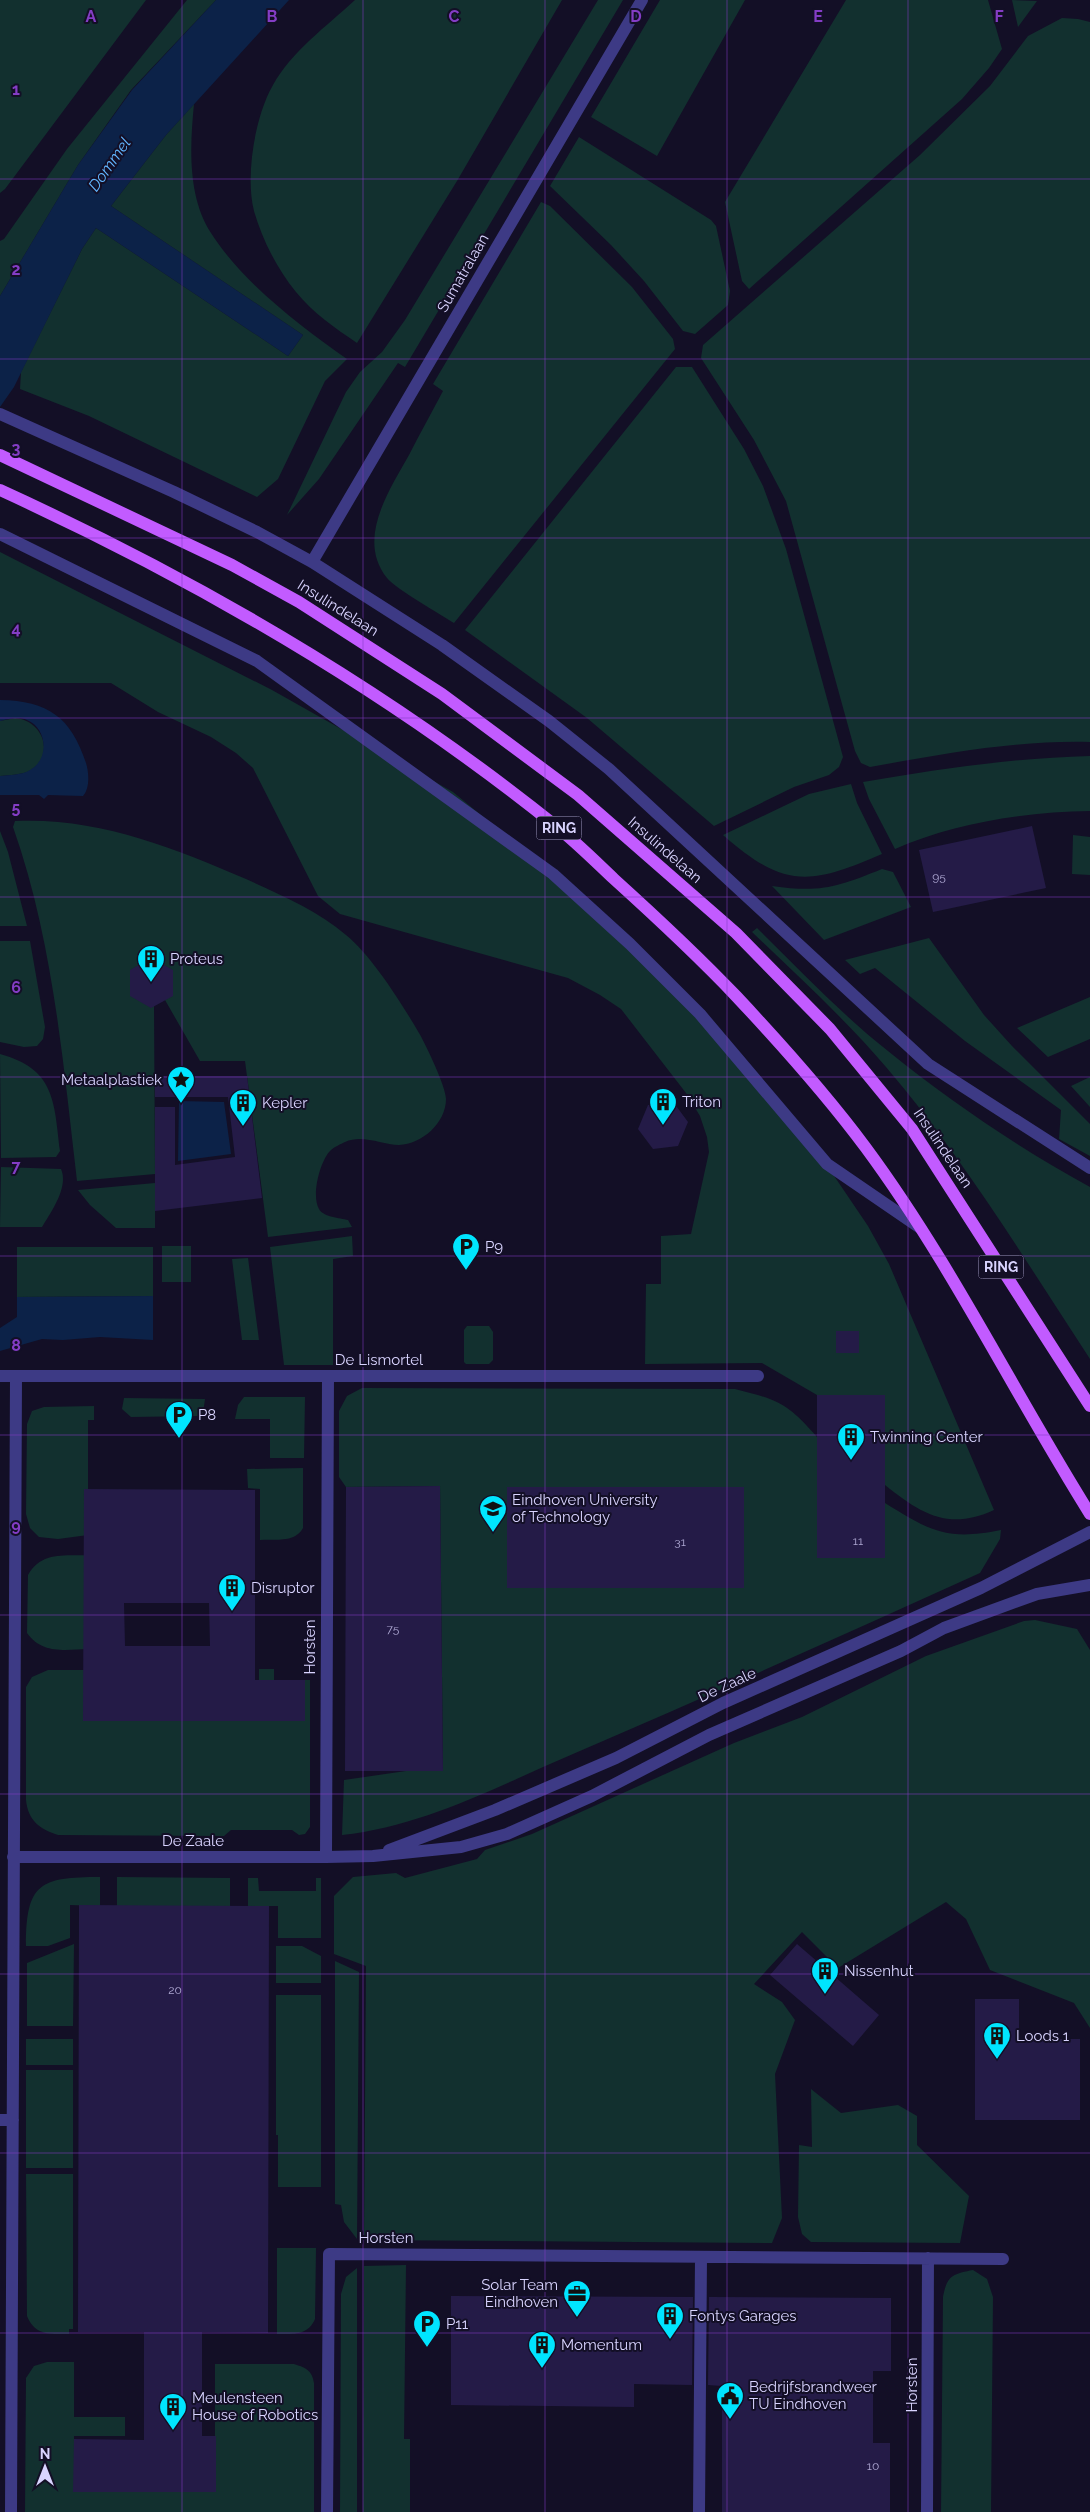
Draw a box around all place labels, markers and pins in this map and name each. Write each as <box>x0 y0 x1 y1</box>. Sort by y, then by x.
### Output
building icon: Proteus <box>136 944 166 983</box>
place label: Proteus <box>170 950 223 968</box>
place icon: Metaalplastiek <box>166 1065 196 1104</box>
place label: Metaalplastiek <box>61 1071 162 1089</box>
building icon: Triton <box>648 1087 678 1126</box>
building icon: Kepler <box>228 1088 258 1127</box>
place label: Triton <box>682 1093 721 1111</box>
place label: Kepler <box>262 1094 308 1112</box>
parking icon: P9 <box>451 1232 481 1271</box>
place label: P9 <box>485 1238 503 1256</box>
parking icon: P8 <box>164 1400 194 1439</box>
place label: P8 <box>198 1406 216 1424</box>
building icon: Twinning Center <box>836 1422 866 1461</box>
place label: Twinning Center <box>870 1428 983 1446</box>
place label: Eindhoven University of Technology <box>512 1491 658 1526</box>
school or university icon: Eindhoven University of Technology <box>478 1494 508 1533</box>
building icon: Disruptor <box>217 1573 247 1612</box>
place label: Disruptor <box>251 1579 315 1597</box>
building icon: Nissenhut <box>810 1956 840 1995</box>
place label: Nissenhut <box>844 1962 914 1980</box>
building icon: Loods 1 <box>982 2021 1012 2060</box>
place label: Loods 1 <box>1016 2027 1070 2045</box>
place label: Solar Team Eindhoven <box>481 2276 558 2311</box>
office icon: Solar Team Eindhoven <box>562 2279 592 2318</box>
building icon: Fontys Garages <box>655 2301 685 2340</box>
place label: Fontys Garages <box>689 2307 797 2325</box>
parking icon: P11 <box>412 2309 442 2348</box>
place label: P11 <box>446 2315 469 2333</box>
building icon: Momentum <box>527 2330 557 2369</box>
place label: Momentum <box>561 2336 642 2354</box>
place label: Bedrijfsbrandweer TU Eindhoven <box>749 2378 878 2413</box>
public building icon: Bedrijfsbrandweer TU Eindhoven <box>715 2381 745 2420</box>
place label: Meulensteen House of Robotics <box>192 2389 318 2424</box>
building icon: Meulensteen House of Robotics <box>158 2392 188 2431</box>

